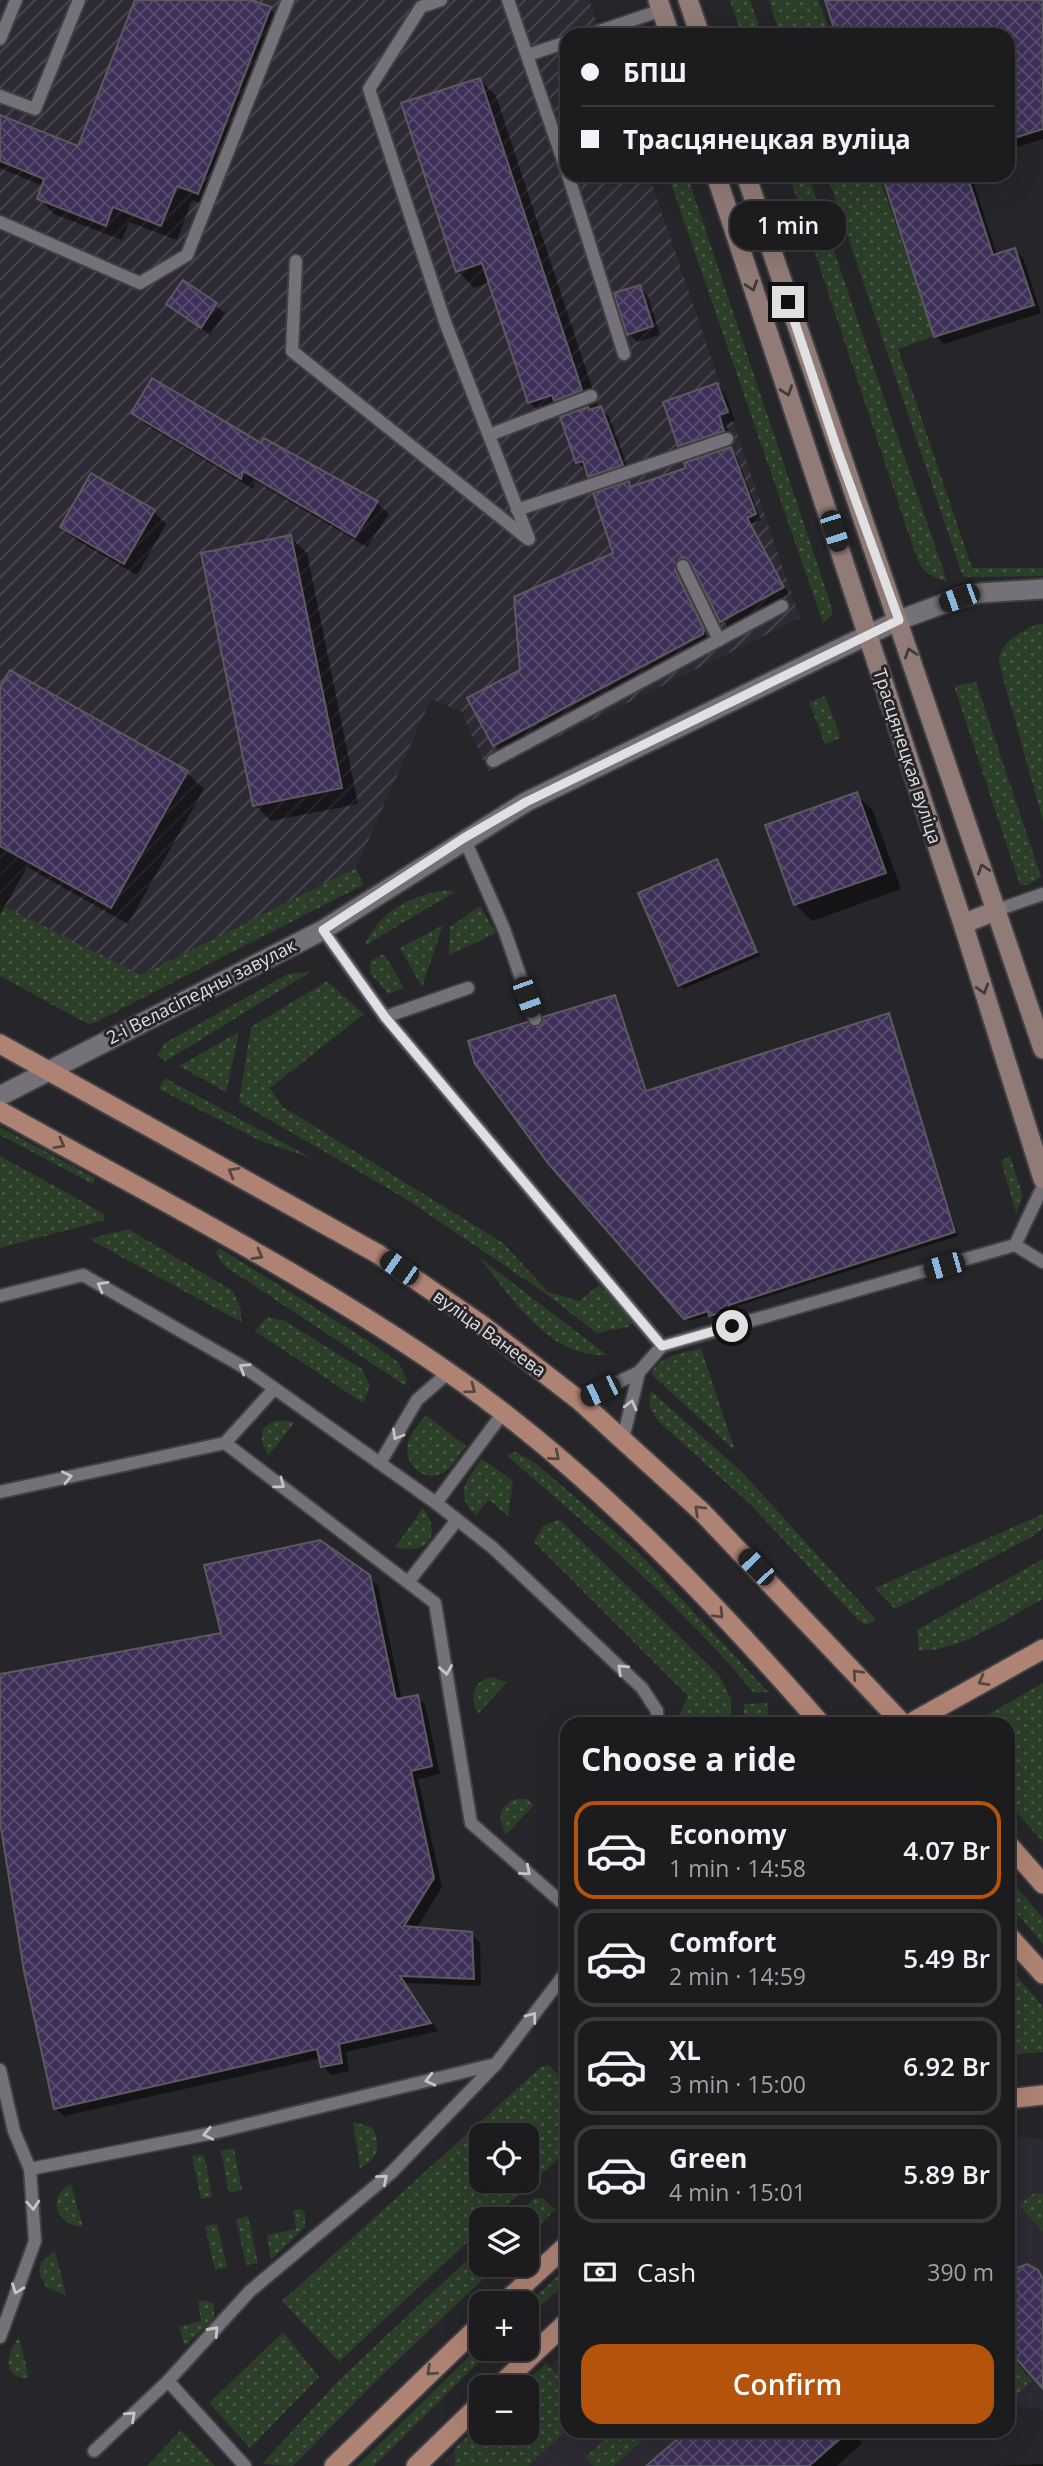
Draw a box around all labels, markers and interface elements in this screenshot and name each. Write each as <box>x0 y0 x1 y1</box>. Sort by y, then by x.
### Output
text: БПШ <box>623 54 687 90</box>
text: Трасцянецкая вуліца <box>623 121 911 157</box>
callout: 1 min <box>730 201 846 250</box>
text: 1 min <box>757 209 819 241</box>
one-way arrow <box>744 280 758 292</box>
route end <box>772 286 804 318</box>
one-way arrow <box>779 384 793 396</box>
car <box>818 508 851 554</box>
car <box>936 581 983 615</box>
one-way arrow <box>904 648 919 660</box>
street label: Трасцянецкая вуліца <box>868 665 948 847</box>
one-way arrow <box>977 863 991 875</box>
street label: 2-і Веласіпедны завулак <box>102 932 300 1049</box>
car <box>510 974 545 1020</box>
one-way arrow <box>975 983 990 995</box>
one-way arrow <box>52 1136 65 1149</box>
one-way arrow <box>228 1167 241 1180</box>
one-way arrow <box>251 1247 264 1260</box>
car <box>376 1247 423 1289</box>
car <box>921 1250 968 1282</box>
one-way arrow <box>97 1281 110 1294</box>
street label: вуліца Ванеева <box>429 1284 551 1382</box>
route start <box>716 1310 748 1342</box>
one-way arrow <box>239 1364 252 1377</box>
car <box>577 1372 624 1410</box>
one-way arrow <box>463 1381 476 1394</box>
one-way arrow <box>623 1399 637 1411</box>
one-way arrow <box>392 1427 405 1440</box>
one-way arrow <box>548 1448 560 1461</box>
one-way arrow <box>61 1471 73 1486</box>
one-way arrow <box>272 1476 284 1489</box>
one-way arrow <box>694 1505 707 1518</box>
car <box>734 1545 779 1589</box>
one-way arrow <box>711 1606 724 1619</box>
one-way arrow <box>438 1664 453 1676</box>
one-way arrow <box>617 1664 630 1677</box>
one-way arrow <box>852 1669 865 1682</box>
one-way arrow <box>978 1673 990 1686</box>
text: Choose a ride <box>581 1737 796 1780</box>
text: Economy <box>669 1816 787 1852</box>
icon: car <box>585 1819 648 1882</box>
text: 4.07 Br <box>903 1832 990 1868</box>
text: 1 min · 14:58 <box>669 1852 806 1884</box>
one-way arrow <box>518 1863 531 1875</box>
text: Comfort <box>669 1924 776 1960</box>
icon: car <box>585 1927 648 1990</box>
text: 5.49 Br <box>903 1940 990 1976</box>
text: 2 min · 14:59 <box>669 1960 806 1992</box>
one-way arrow <box>523 2013 536 2025</box>
text: XL <box>669 2032 701 2068</box>
icon: car <box>585 2035 648 2098</box>
text: 6.92 Br <box>903 2048 990 2084</box>
text: 3 min · 15:00 <box>669 2068 806 2100</box>
one-way arrow <box>424 2072 436 2086</box>
map controls <box>469 2123 539 2445</box>
button: locate <box>469 2123 539 2193</box>
one-way arrow <box>202 2125 214 2140</box>
text: Green <box>669 2140 747 2176</box>
icon: car <box>585 2143 648 2206</box>
text: 5.89 Br <box>903 2156 990 2192</box>
one-way arrow <box>375 2175 388 2187</box>
text: 4 min · 15:01 <box>669 2176 806 2208</box>
one-way arrow <box>25 2200 40 2211</box>
button: layers <box>469 2207 539 2277</box>
icon: cash <box>581 2253 619 2291</box>
text: Cash <box>637 2254 696 2290</box>
text: 390 m <box>927 2256 994 2288</box>
one-way arrow <box>12 2282 26 2294</box>
button: + <box>469 2291 539 2361</box>
one-way arrow <box>206 2326 218 2339</box>
button: Confirm <box>581 2344 994 2424</box>
one-way arrow <box>426 2362 439 2375</box>
button: − <box>469 2375 539 2445</box>
one-way arrow <box>123 2412 136 2424</box>

